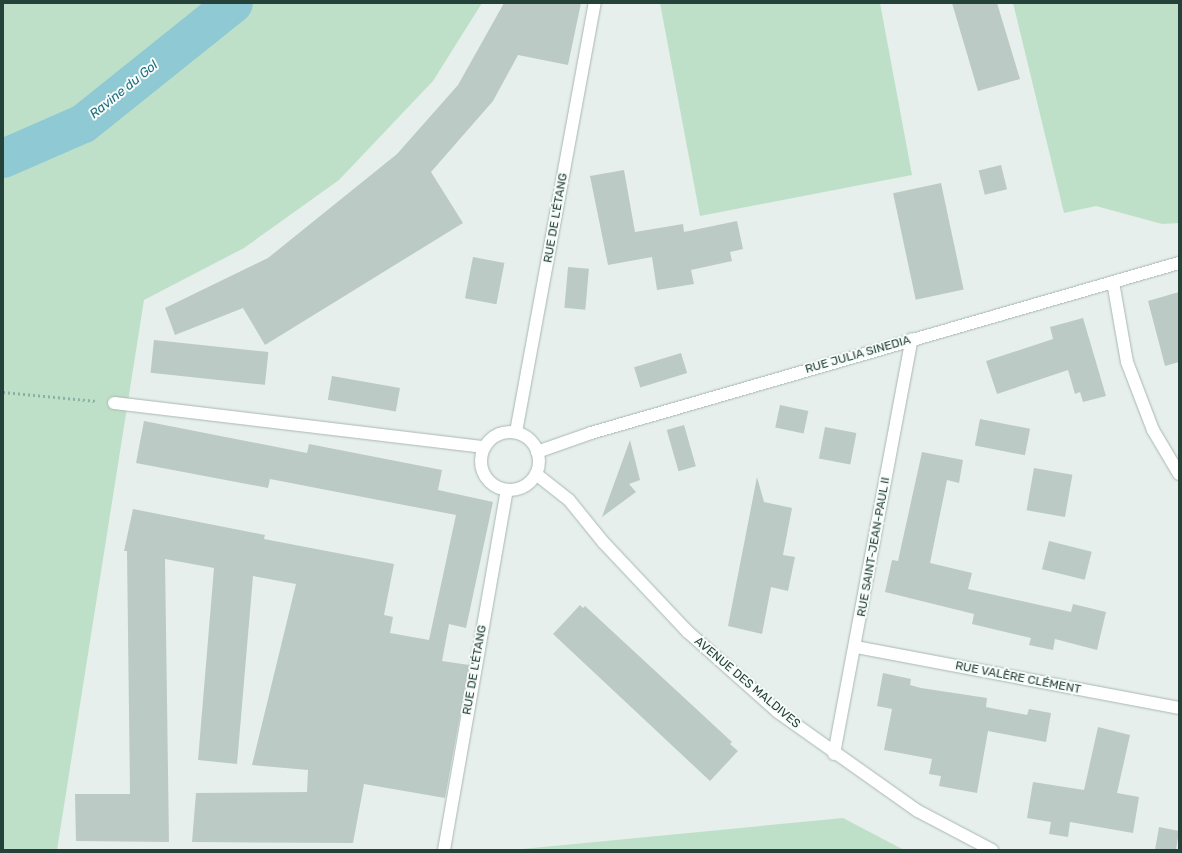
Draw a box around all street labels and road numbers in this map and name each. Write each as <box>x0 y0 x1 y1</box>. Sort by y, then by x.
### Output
street label: RUE DE L'ÉTANG <box>541 172 571 264</box>
street label: RUE JULIA SINEDIA <box>803 333 913 377</box>
street label: RUE SAINT-JEAN-PAUL II <box>855 476 893 618</box>
street label: RUE DE L'ÉTANG <box>460 624 490 716</box>
street label: AVENUE DES MALDIVES <box>691 634 803 732</box>
street label: RUE VALÈRE CLÉMENT <box>954 659 1082 697</box>

